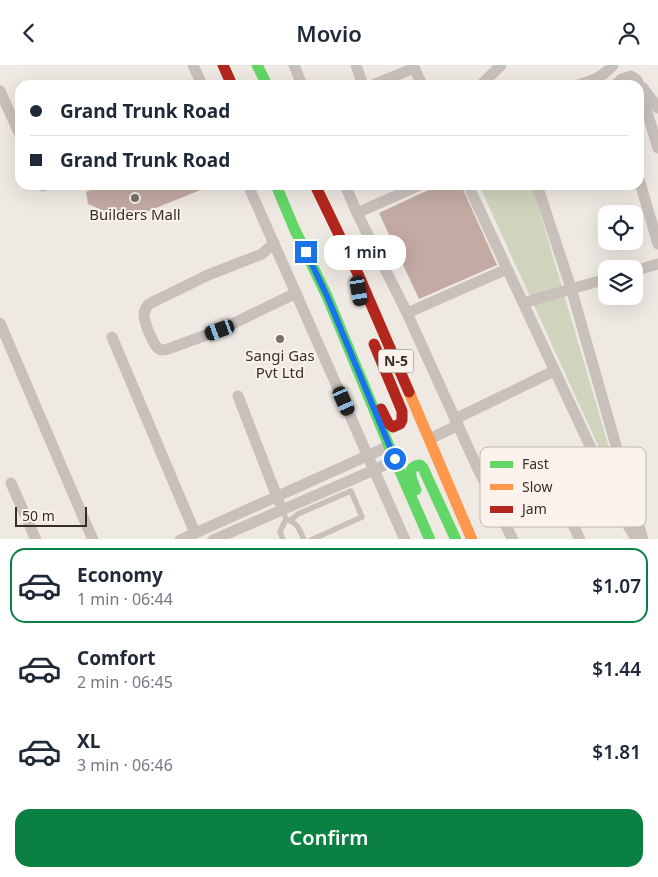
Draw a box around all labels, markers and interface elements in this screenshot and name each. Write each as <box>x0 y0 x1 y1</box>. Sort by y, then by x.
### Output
text: Movio <box>296 18 362 48</box>
icon: back <box>15 19 43 47</box>
icon: person <box>615 19 643 47</box>
text: Grand Trunk Road <box>60 98 230 124</box>
text: Grand Trunk Road <box>60 147 230 173</box>
marker: Builders Mall <box>129 192 141 204</box>
place label: Builders Mall <box>89 204 181 224</box>
map controls <box>598 205 643 305</box>
button: locate <box>598 205 643 250</box>
callout: 1 min <box>324 235 406 269</box>
route end <box>295 241 317 263</box>
text: 1 min <box>343 241 387 263</box>
button: layers <box>598 260 643 305</box>
car <box>349 275 368 307</box>
car <box>203 318 236 342</box>
marker: Sangi Gas Pvt Ltd <box>274 333 286 345</box>
place label: Sangi Gas Pvt Ltd <box>245 345 315 382</box>
road number: N-5 <box>378 349 414 373</box>
car <box>331 384 356 418</box>
legend <box>480 447 646 527</box>
route start <box>384 448 406 470</box>
text: Fast <box>522 454 549 473</box>
text: Slow <box>522 477 553 496</box>
text: Jam <box>520 499 547 518</box>
scale bar <box>15 505 88 528</box>
text: 50 m <box>22 506 55 525</box>
text: Economy <box>77 562 163 588</box>
icon: car <box>17 563 62 608</box>
text: $1.07 <box>592 573 641 599</box>
text: 1 min · 06:44 <box>77 588 173 610</box>
text: Comfort <box>77 645 156 671</box>
icon: car <box>17 646 62 691</box>
text: $1.44 <box>592 656 641 682</box>
text: 2 min · 06:45 <box>77 671 173 693</box>
text: XL <box>77 728 100 754</box>
icon: car <box>17 729 62 774</box>
text: $1.81 <box>592 739 641 765</box>
text: 3 min · 06:46 <box>77 754 173 776</box>
button: Confirm <box>15 809 643 867</box>

